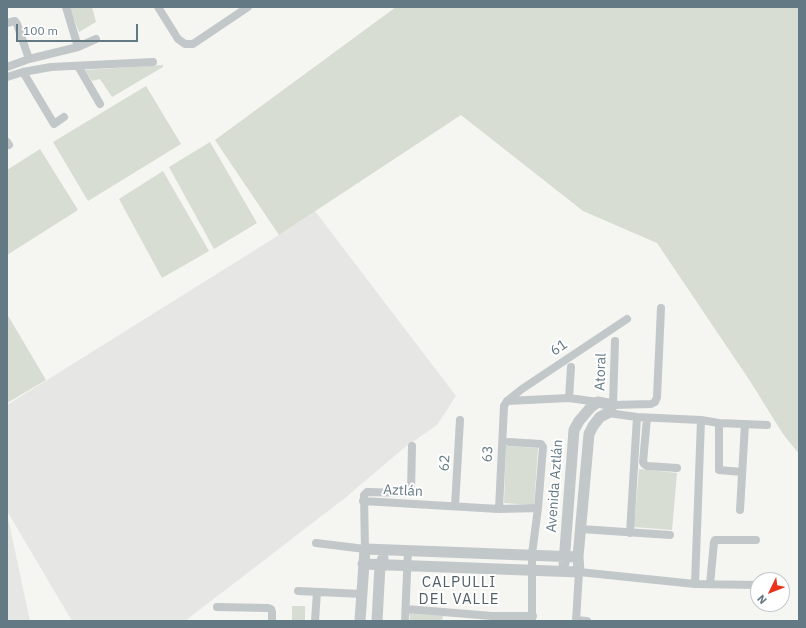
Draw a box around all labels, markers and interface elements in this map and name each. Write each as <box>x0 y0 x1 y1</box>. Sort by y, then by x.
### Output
scale bar <box>18 16 140 42</box>
text: 100 m <box>23 23 58 38</box>
street label: 61 <box>547 336 571 360</box>
street label: Atoral <box>592 353 610 391</box>
street label: Avenida Aztlán <box>543 439 567 533</box>
street label: 63 <box>479 445 497 463</box>
street label: 62 <box>436 454 454 472</box>
street label: Aztlán <box>383 482 423 500</box>
north arrow <box>750 572 790 612</box>
district label: CALPULLI DEL VALLE <box>419 574 499 609</box>
text: N <box>754 592 770 607</box>

